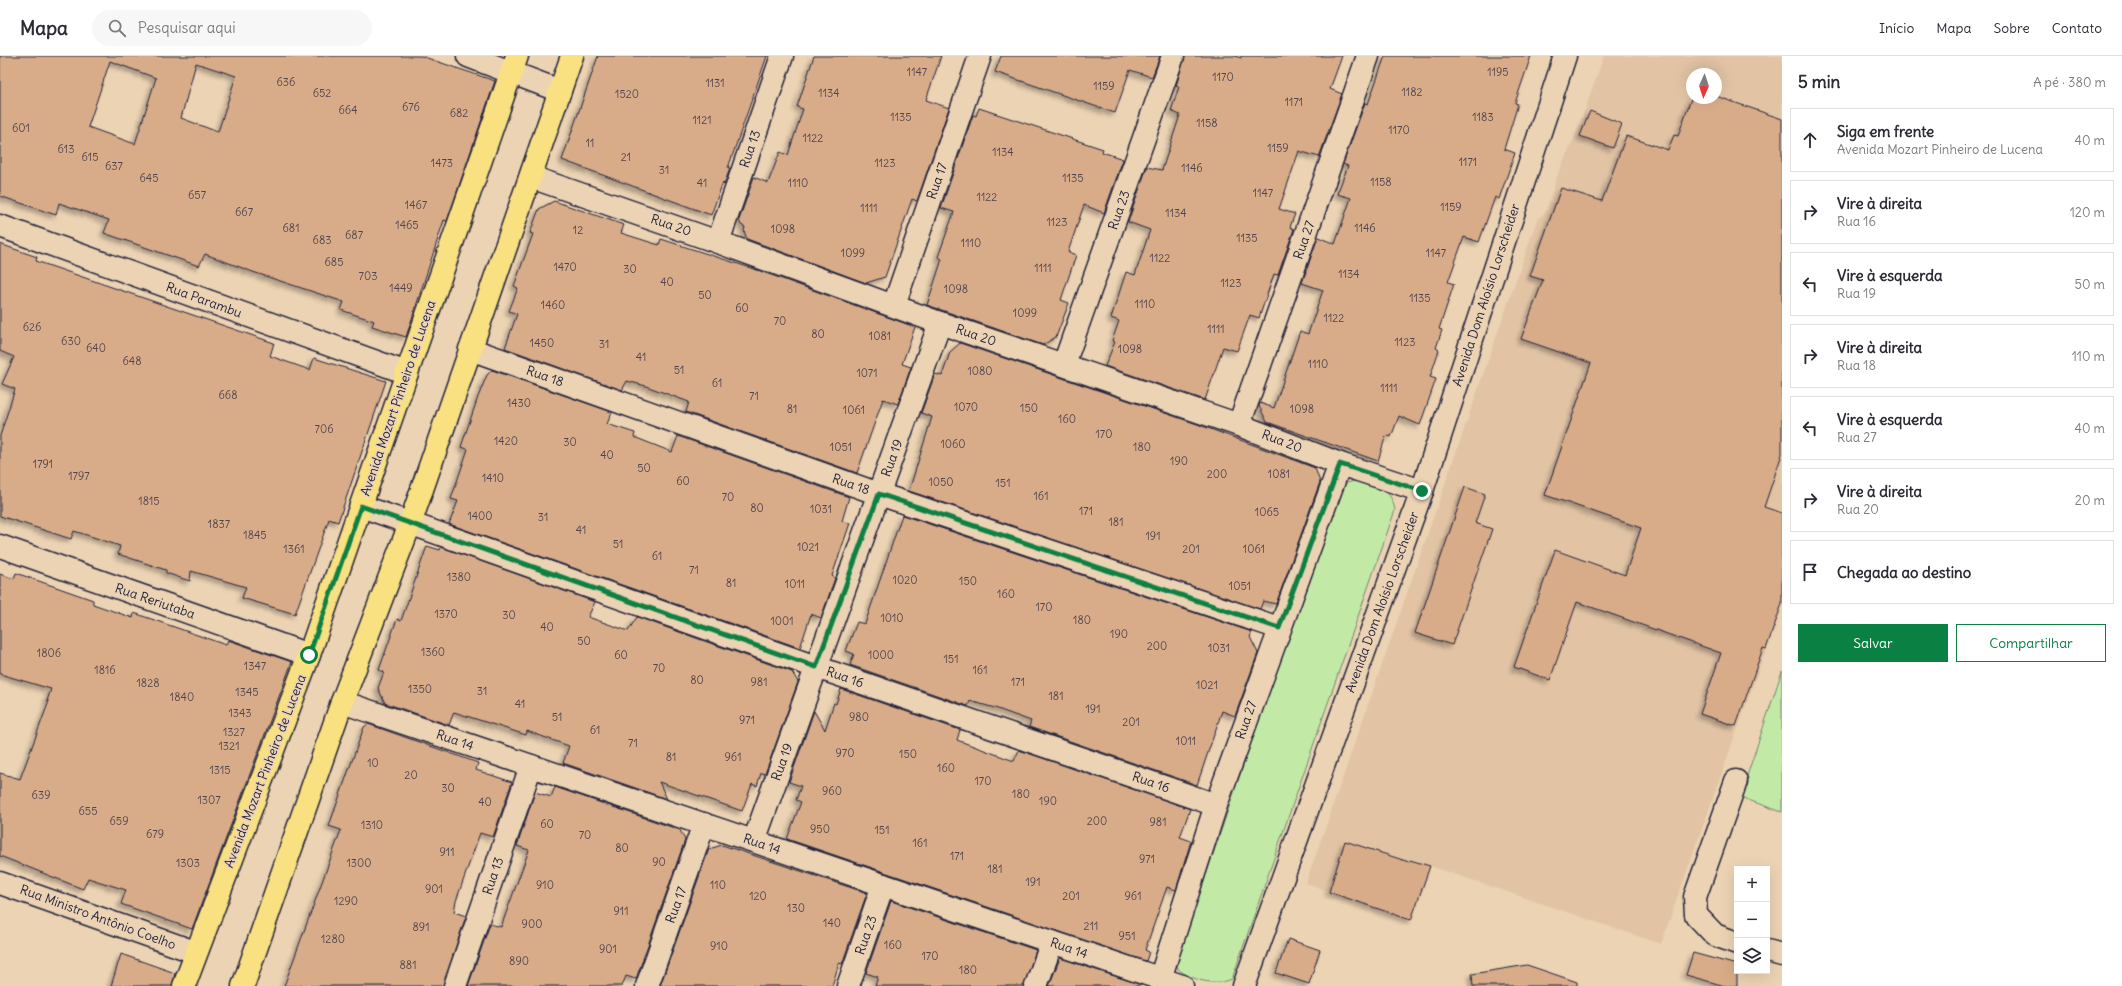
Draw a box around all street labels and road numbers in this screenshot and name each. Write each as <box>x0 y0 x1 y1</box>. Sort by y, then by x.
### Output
street label: Rua 13 <box>736 128 764 170</box>
street label: Rua 17 <box>923 160 951 202</box>
street label: Rua 23 <box>1104 188 1134 232</box>
street label: Avenida Dom Aloísio Lorscheider <box>1448 201 1524 389</box>
street label: Rua 20 <box>648 210 694 240</box>
street label: Rua 27 <box>1289 218 1319 262</box>
street label: Rua Parambu <box>164 278 245 322</box>
street label: Avenida Mozart Pinheiro de Lucena <box>356 298 440 498</box>
street label: Rua 20 <box>953 320 999 350</box>
street label: Rua 18 <box>524 362 566 390</box>
street label: Rua 20 <box>1259 426 1305 456</box>
street label: Rua 19 <box>877 437 907 479</box>
street label: Rua 18 <box>830 470 872 498</box>
street label: Avenida Dom Aloísio Lorscheider <box>1341 509 1423 695</box>
street label: Rua Reriutaba <box>113 579 197 623</box>
street label: Rua 16 <box>824 663 866 691</box>
street label: Avenida Mozart Pinheiro de Lucena <box>220 672 310 870</box>
street label: Rua 27 <box>1231 698 1261 742</box>
street label: Rua 14 <box>434 726 476 754</box>
street label: Rua 19 <box>767 741 797 783</box>
street label: Rua 16 <box>1130 768 1172 796</box>
street label: Rua 14 <box>741 830 783 858</box>
street label: Rua 13 <box>479 855 507 897</box>
street label: Rua Ministro Antônio Coelho <box>18 881 178 953</box>
street label: Rua 17 <box>662 884 691 926</box>
street label: Rua 23 <box>851 913 881 957</box>
street label: Rua 14 <box>1048 934 1090 962</box>

